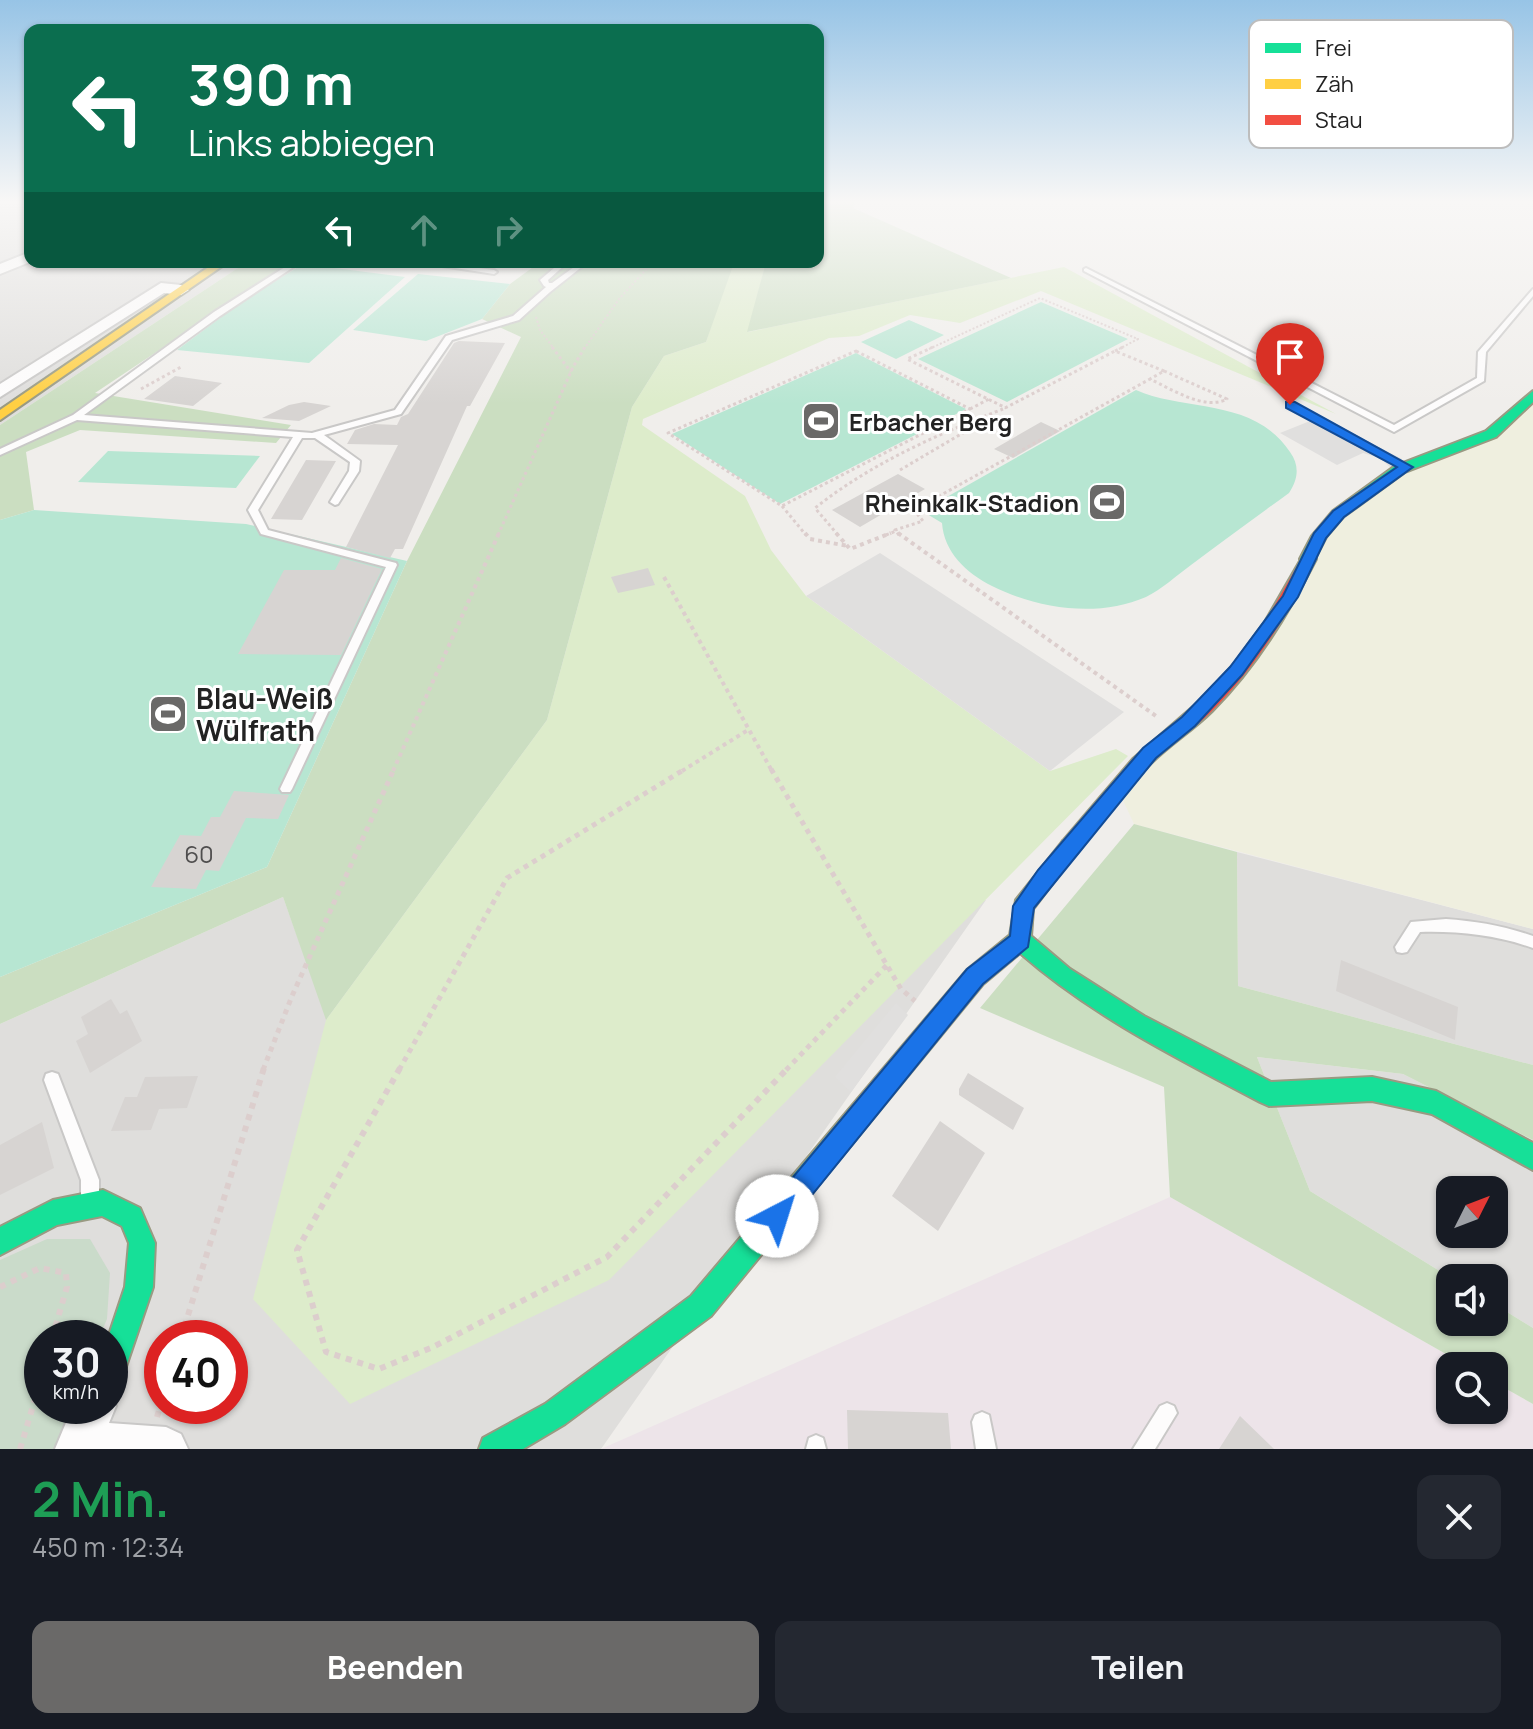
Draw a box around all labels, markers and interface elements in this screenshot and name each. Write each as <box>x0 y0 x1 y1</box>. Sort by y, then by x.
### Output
legend <box>1249 20 1513 148</box>
text: Frei <box>1315 33 1352 63</box>
text: 390 m <box>188 45 354 122</box>
icon: left <box>56 56 160 160</box>
text: Zäh <box>1315 69 1354 99</box>
text: Stau <box>1315 105 1363 135</box>
text: Links abbiegen <box>188 118 435 167</box>
icon: left <box>318 208 362 252</box>
icon: ahead <box>402 208 446 252</box>
icon: right <box>486 208 530 252</box>
pin <box>1256 323 1324 405</box>
icon: arrive <box>1268 335 1312 379</box>
sports icon: Erbacher Berg <box>800 400 842 442</box>
place label: Erbacher Berg <box>849 405 1012 438</box>
sports icon: Rheinkalk-Stadion <box>1086 481 1128 523</box>
place label: Rheinkalk-Stadion <box>865 486 1079 519</box>
place label: Blau-Weiß Wülfrath <box>196 679 334 749</box>
sports icon: Blau-Weiß Wülfrath <box>147 693 189 735</box>
house number: 60 <box>184 837 214 870</box>
position arrow <box>735 1174 819 1258</box>
north arrow <box>1436 1176 1508 1248</box>
map controls <box>1436 1176 1508 1424</box>
button: sound <box>1436 1264 1508 1336</box>
speed limit sign: 40 <box>144 1320 248 1424</box>
text: 30 <box>51 1334 101 1389</box>
button: search <box>1436 1352 1508 1424</box>
text: km/h <box>53 1378 99 1405</box>
text: 2 Min. <box>32 1466 169 1531</box>
button: close <box>1417 1475 1501 1559</box>
text: 450 m · 12:34 <box>32 1529 184 1565</box>
button: Beenden <box>32 1621 759 1713</box>
button: Teilen <box>775 1621 1501 1713</box>

